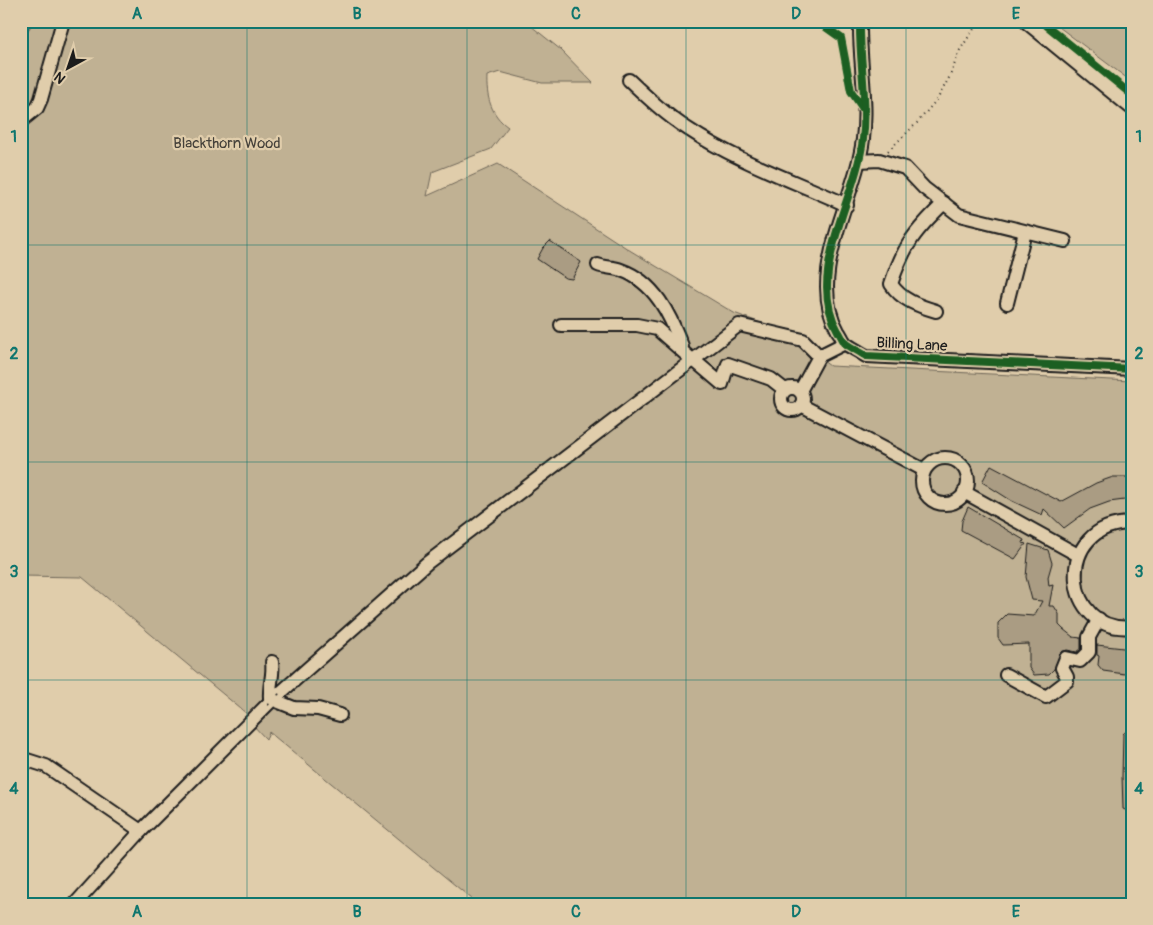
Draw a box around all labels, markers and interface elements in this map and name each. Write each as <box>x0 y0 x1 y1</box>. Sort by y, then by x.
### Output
text: A <box>132 4 143 24</box>
text: B <box>352 4 362 24</box>
text: C <box>571 4 581 24</box>
text: D <box>791 4 801 24</box>
text: E <box>1012 4 1021 24</box>
north arrow <box>42 42 92 92</box>
text: N <box>51 68 69 87</box>
text: 1 <box>11 127 17 147</box>
text: 1 <box>1136 127 1142 147</box>
park label: Blackthorn Wood <box>173 134 281 153</box>
street label: Billing Lane <box>876 333 949 356</box>
text: 2 <box>10 344 19 364</box>
text: 2 <box>1135 344 1144 364</box>
text: 3 <box>10 562 19 582</box>
text: 3 <box>1135 562 1144 582</box>
text: 4 <box>9 779 19 799</box>
text: 4 <box>1134 779 1144 799</box>
text: A <box>132 902 143 922</box>
text: B <box>352 902 362 922</box>
text: C <box>571 902 581 922</box>
text: D <box>791 902 801 922</box>
text: E <box>1012 902 1021 922</box>

